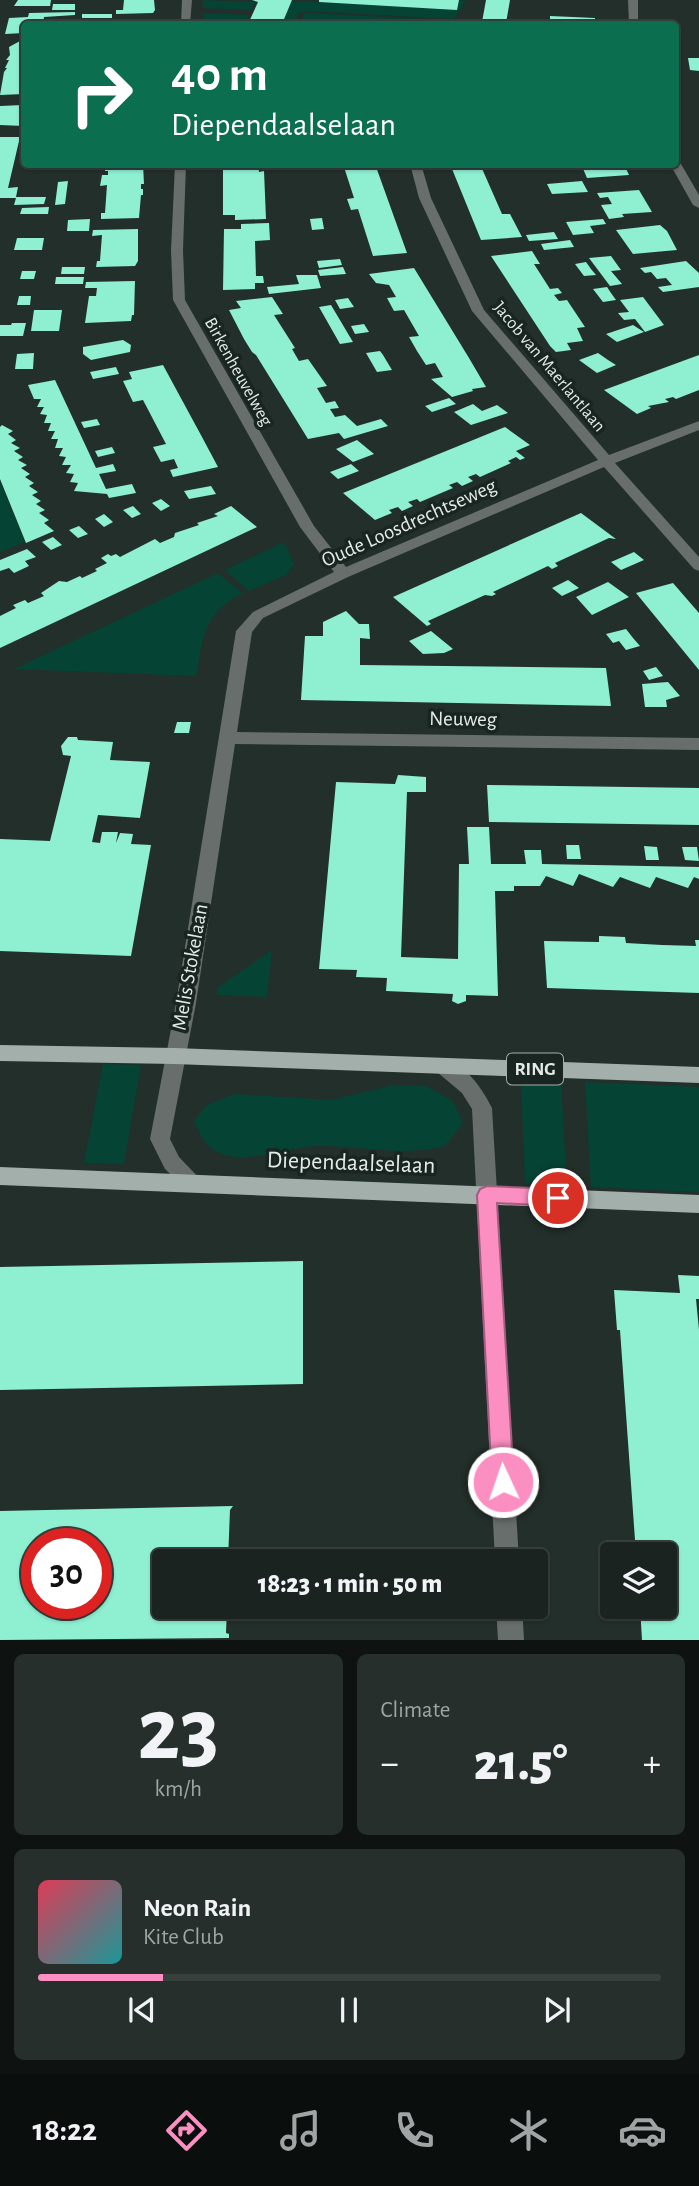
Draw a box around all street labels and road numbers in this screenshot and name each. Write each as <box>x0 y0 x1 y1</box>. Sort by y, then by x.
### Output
street label: Jacob van Maerlantlaan <box>490 299 608 435</box>
street label: Birkenheuvelweg <box>201 315 275 429</box>
street label: Oude Loosdrechtseweg <box>318 475 500 571</box>
street label: Neuweg <box>429 708 498 730</box>
street label: Melis Stokelaan <box>169 902 211 1032</box>
road number: RING <box>507 1054 563 1084</box>
street label: Diependaalselaan <box>266 1148 436 1178</box>

